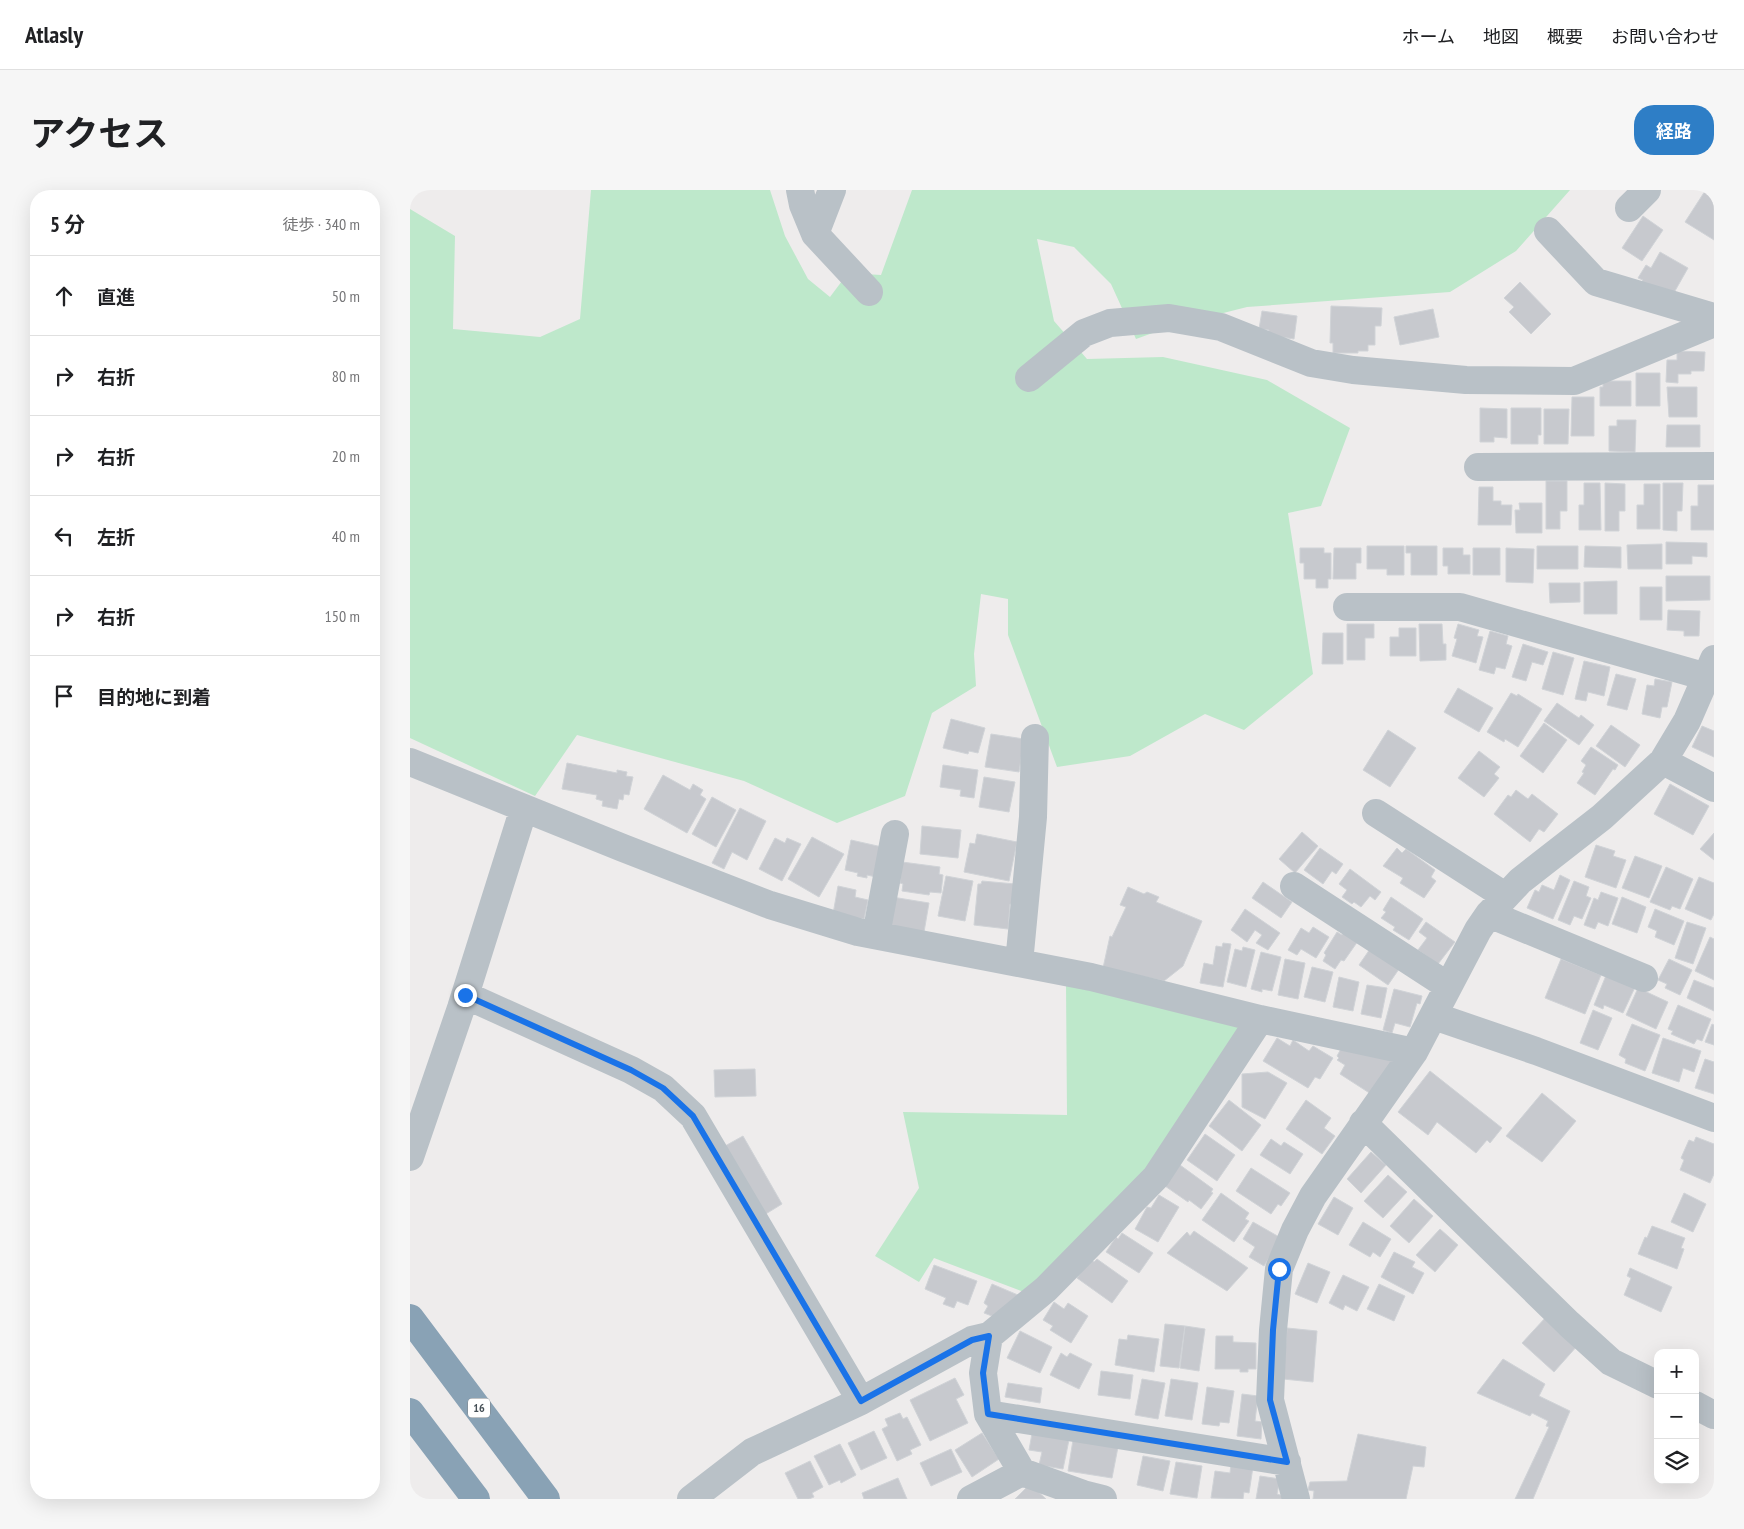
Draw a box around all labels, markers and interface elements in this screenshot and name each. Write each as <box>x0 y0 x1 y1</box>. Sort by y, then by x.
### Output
text: Atlasly <box>25 19 83 50</box>
text: ホーム <box>1402 25 1455 48</box>
text: 地図 <box>1483 25 1519 48</box>
text: 概要 <box>1547 25 1583 48</box>
text: お問い合わせ <box>1611 25 1719 48</box>
button: 経路 <box>1634 105 1714 155</box>
text: アクセス <box>30 110 168 156</box>
text: 5 分 <box>50 211 85 238</box>
text: 徒歩 · 340 m <box>282 214 360 234</box>
icon: ahead <box>50 282 78 310</box>
text: 直進 <box>97 285 135 309</box>
text: 50 m <box>332 286 360 306</box>
icon: right <box>50 362 78 390</box>
text: 右折 <box>97 365 135 389</box>
text: 80 m <box>332 366 360 386</box>
icon: right <box>50 442 78 470</box>
text: 右折 <box>97 445 135 469</box>
text: 20 m <box>332 446 360 466</box>
icon: left <box>50 522 78 550</box>
text: 左折 <box>97 525 135 549</box>
text: 40 m <box>332 526 360 546</box>
icon: right <box>50 602 78 630</box>
text: 右折 <box>97 605 135 629</box>
text: 150 m <box>325 606 360 626</box>
icon: arrive <box>50 682 78 710</box>
text: 目的地に到着 <box>97 685 211 709</box>
route end <box>454 984 477 1007</box>
route start <box>1268 1258 1291 1281</box>
map controls <box>1654 1349 1699 1484</box>
button: + <box>1654 1349 1699 1394</box>
button: − <box>1654 1394 1699 1439</box>
road number: 16 <box>468 1398 490 1418</box>
button: layers <box>1654 1439 1699 1484</box>

